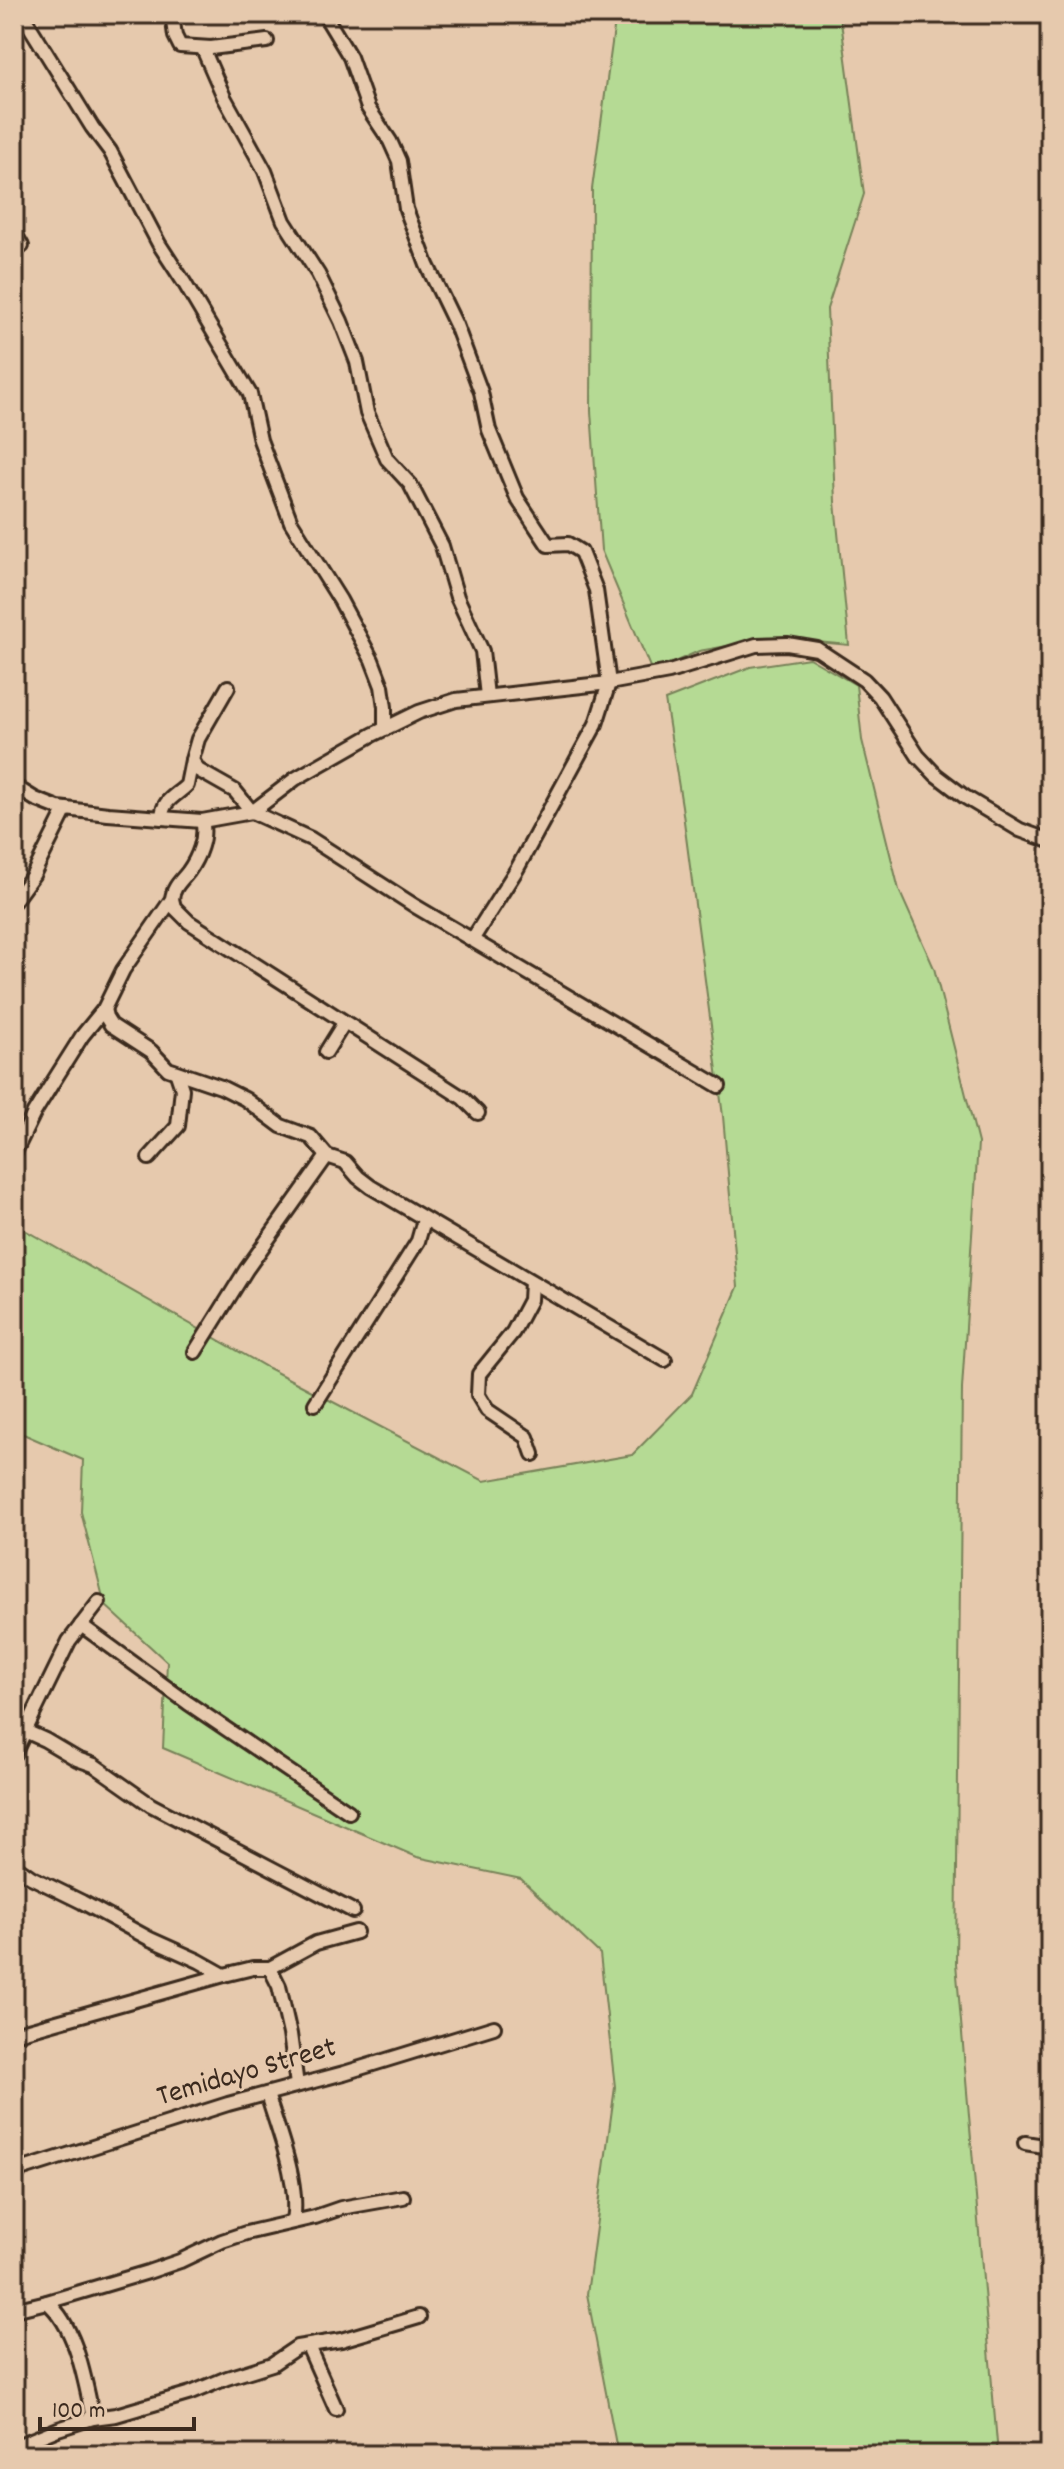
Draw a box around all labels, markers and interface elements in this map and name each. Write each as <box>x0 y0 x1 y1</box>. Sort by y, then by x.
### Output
street label: Temidayo Street <box>152 2028 342 2120</box>
scale bar <box>40 2381 194 2431</box>
text: 100 m <box>52 2395 105 2429</box>

